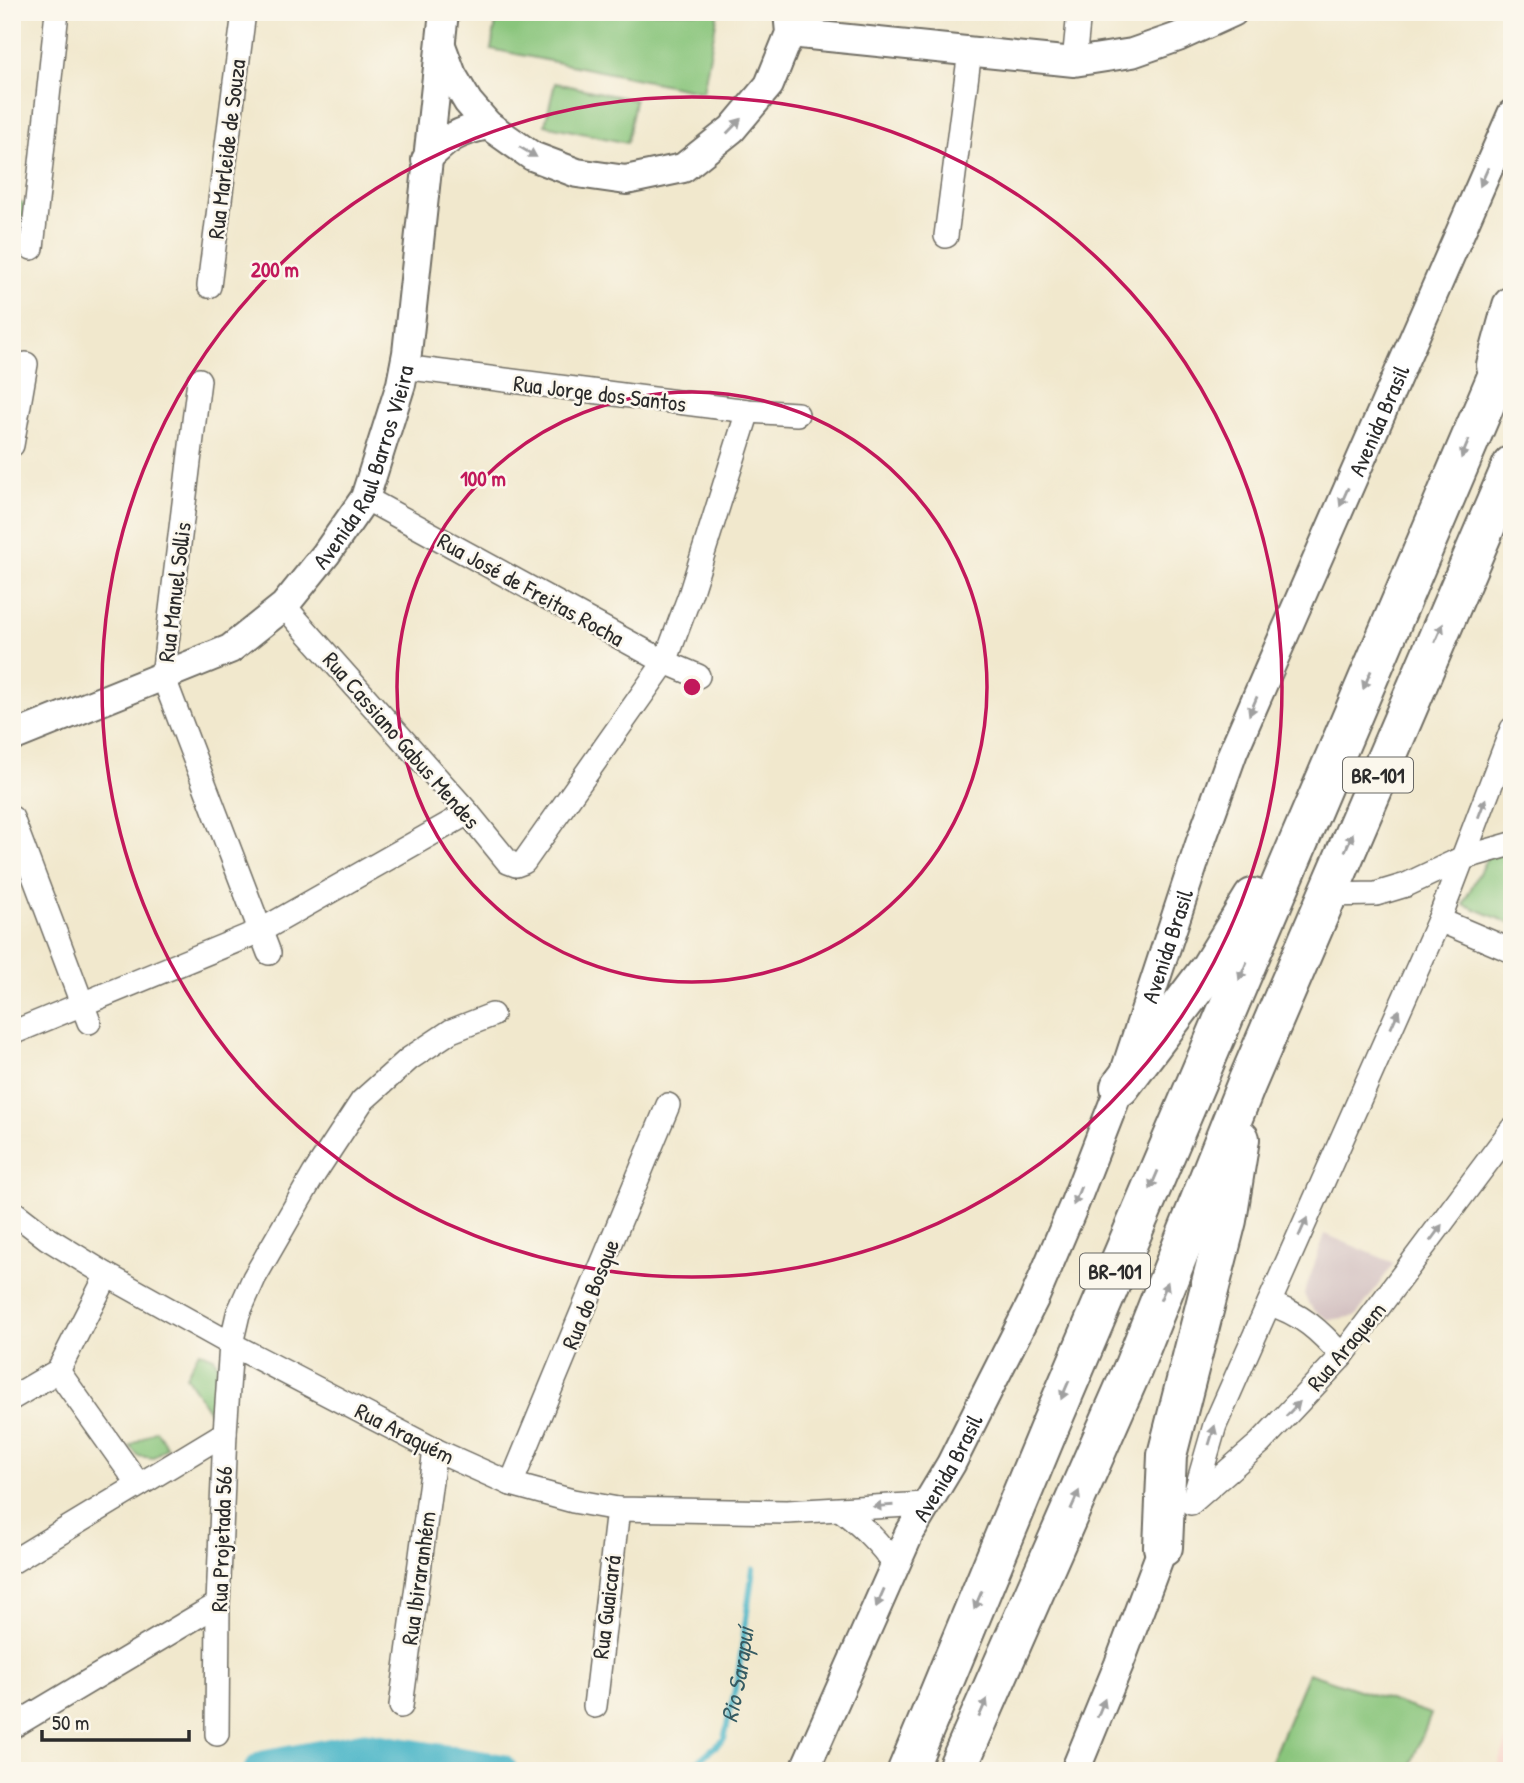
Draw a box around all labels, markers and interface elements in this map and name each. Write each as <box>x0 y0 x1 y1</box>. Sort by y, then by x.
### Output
street label: Rua Marleide de Souza <box>200 57 252 241</box>
one-way arrow <box>725 117 742 134</box>
one-way arrow <box>518 146 537 158</box>
one-way arrow <box>1479 166 1490 187</box>
text: 200 m <box>251 255 299 284</box>
street label: Avenida Brasil <box>1340 359 1416 481</box>
street label: Avenida Raul Barros Vieira <box>305 363 420 575</box>
street label: Rua Jorge dos Santos <box>512 367 688 419</box>
one-way arrow <box>1460 438 1471 459</box>
text: 100 m <box>460 464 506 493</box>
one-way arrow <box>1338 487 1349 508</box>
street label: Rua Manuel Sollis <box>150 520 198 664</box>
street label: Rua José de Freitas Rocha <box>432 525 630 653</box>
one-way arrow <box>1433 623 1445 643</box>
street label: Rua Cassiano Gabus Mendes <box>316 645 488 835</box>
one-way arrow <box>1361 670 1372 691</box>
centre of rings <box>680 675 704 699</box>
one-way arrow <box>1247 696 1259 716</box>
road number: BR-101 <box>1343 758 1413 792</box>
one-way arrow <box>1476 798 1487 819</box>
one-way arrow <box>1344 831 1355 852</box>
street label: Avenida Brasil <box>1133 884 1200 1007</box>
one-way arrow <box>1237 961 1249 981</box>
one-way arrow <box>1389 1009 1401 1029</box>
one-way arrow <box>1148 1170 1159 1191</box>
one-way arrow <box>1071 1186 1082 1207</box>
one-way arrow <box>1297 1217 1309 1237</box>
one-way arrow <box>1429 1224 1443 1242</box>
street label: Rua do Bosque <box>554 1234 626 1354</box>
road number: BR-101 <box>1080 1254 1150 1288</box>
one-way arrow <box>1159 1280 1170 1301</box>
street label: Rua Araquem <box>1300 1295 1392 1397</box>
one-way arrow <box>1059 1379 1070 1400</box>
street label: Rua Araquém <box>350 1395 460 1471</box>
one-way arrow <box>1284 1401 1300 1418</box>
street label: Avenida Brasil <box>905 1408 990 1527</box>
one-way arrow <box>1207 1424 1217 1445</box>
street label: Rua Projetada 566 <box>203 1466 239 1612</box>
one-way arrow <box>1069 1490 1081 1510</box>
one-way arrow <box>872 1501 894 1512</box>
street label: Rua Ibiraranhém <box>393 1509 443 1647</box>
street label: Rua Guaicará <box>584 1553 628 1661</box>
one-way arrow <box>874 1588 886 1608</box>
one-way arrow <box>972 1589 983 1610</box>
water label: Rio Sarapuí <box>712 1621 761 1725</box>
one-way arrow <box>1096 1697 1107 1718</box>
one-way arrow <box>978 1698 989 1719</box>
scale bar <box>42 1699 189 1743</box>
text: 50 m <box>52 1708 89 1737</box>

